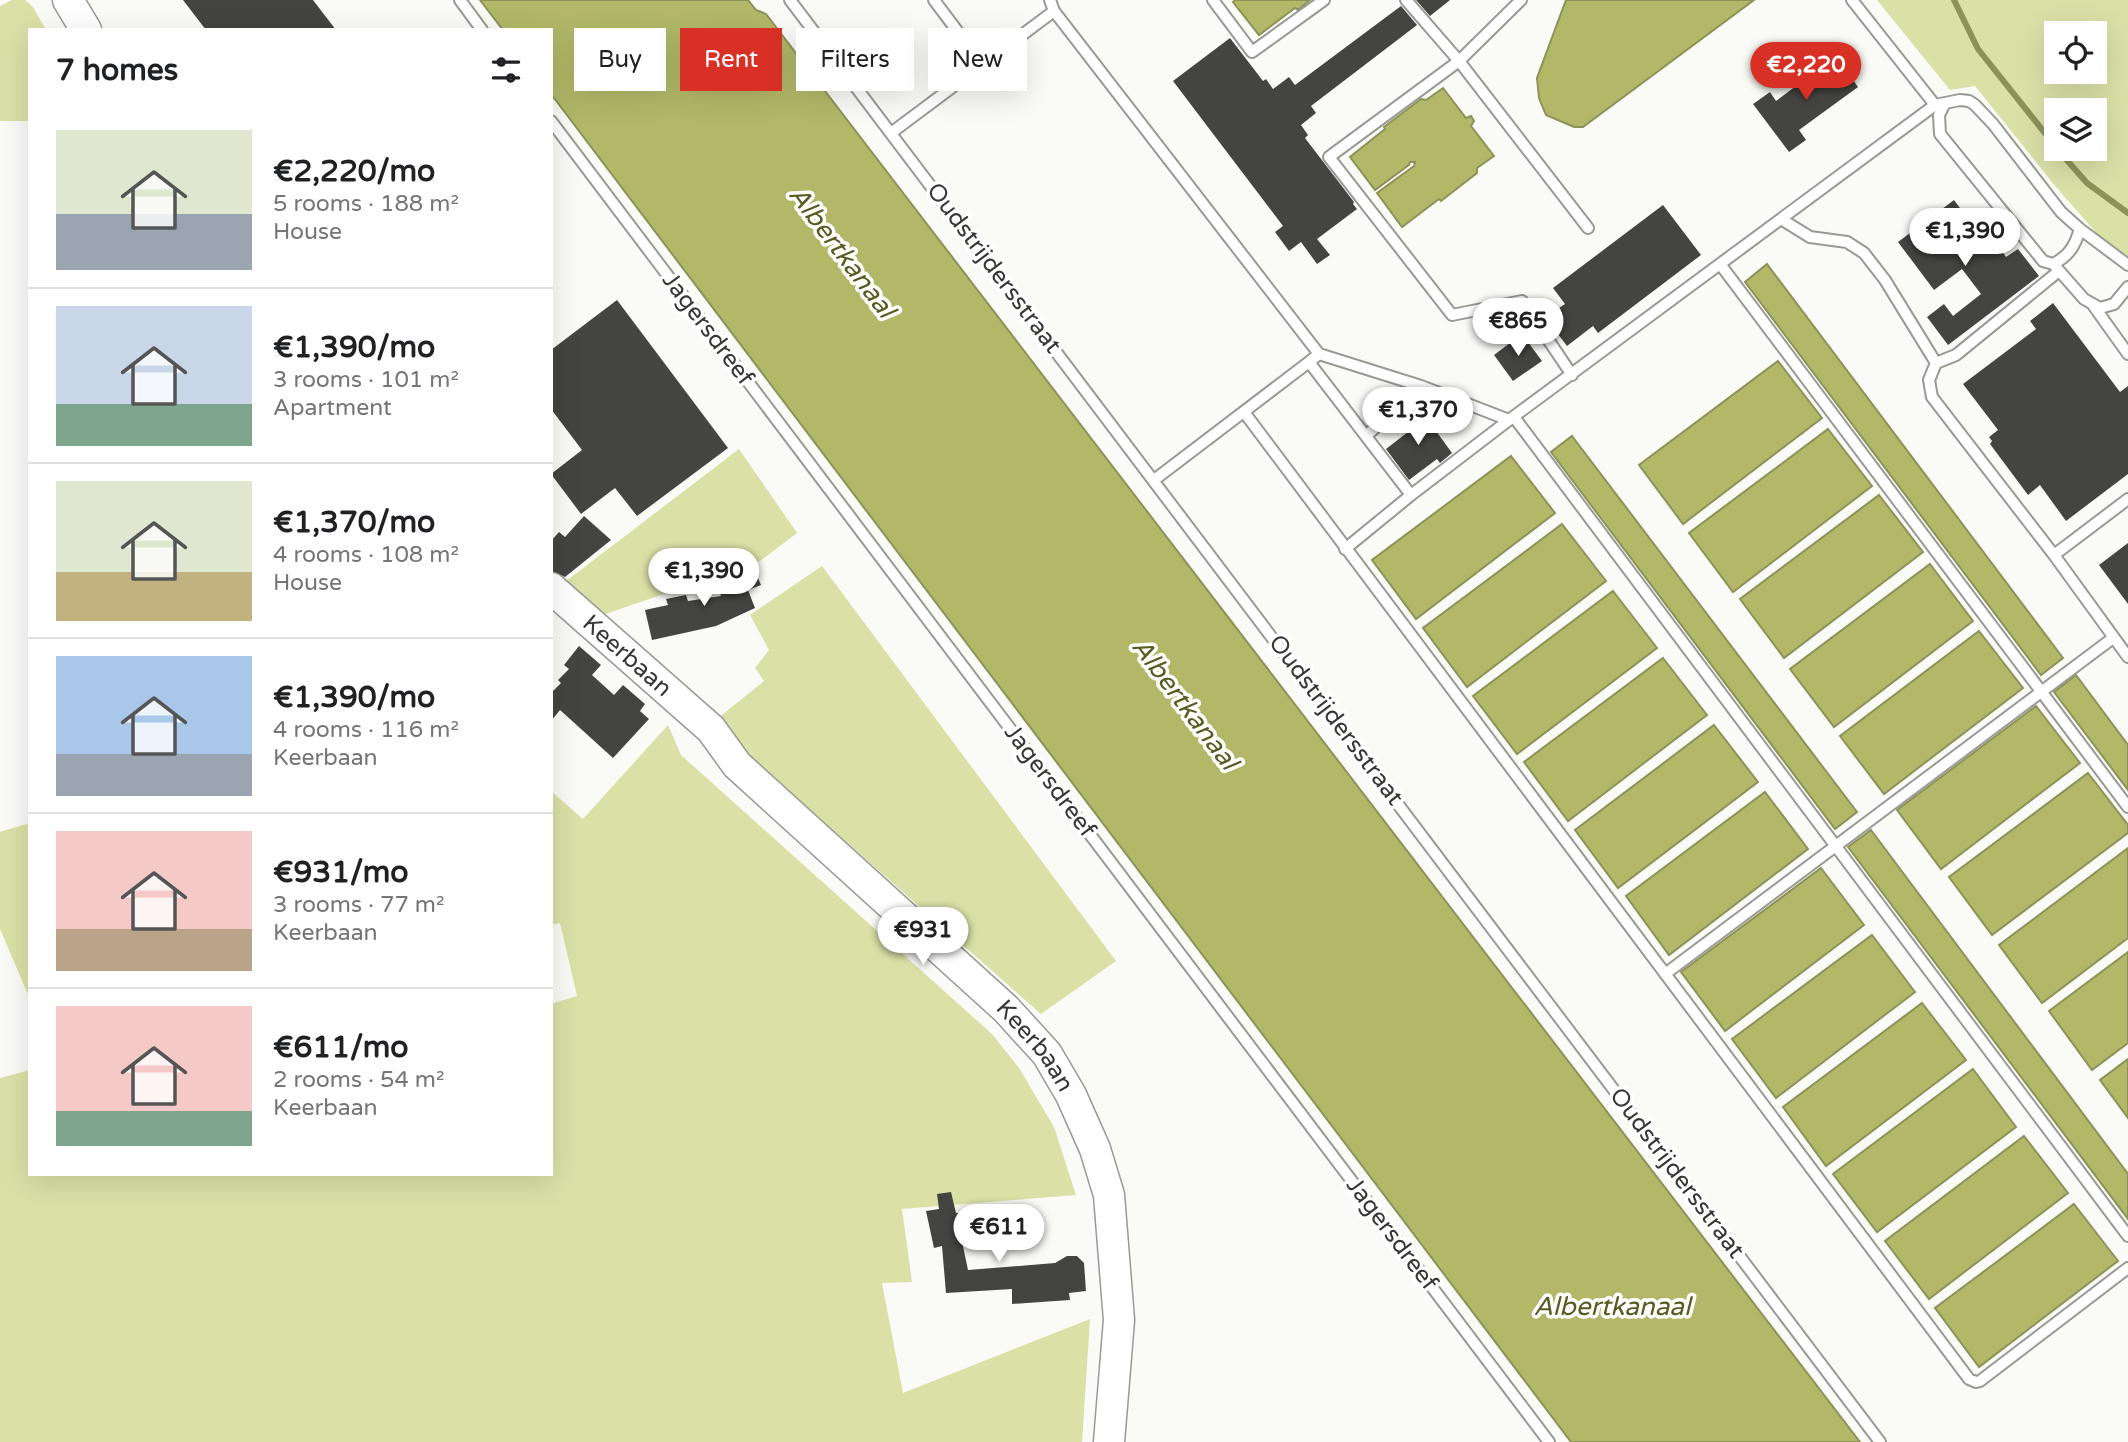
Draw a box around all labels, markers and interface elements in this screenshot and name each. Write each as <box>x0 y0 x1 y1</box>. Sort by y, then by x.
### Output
map controls <box>2044 21 2107 161</box>
button: locate <box>2044 21 2107 84</box>
chip: Buy <box>574 28 666 91</box>
chip: Rent <box>680 28 782 91</box>
chip: Filters <box>796 28 914 91</box>
chip: New <box>928 28 1027 91</box>
pin: €2,220 <box>1749 42 1863 102</box>
icon: filters <box>487 51 525 89</box>
text: €2,220 <box>1766 51 1846 79</box>
text: 7 homes <box>56 52 178 89</box>
button: layers <box>2044 98 2107 161</box>
text: €2,220/mo <box>273 153 435 190</box>
icon: home <box>112 158 196 242</box>
street label: Oudstrijdersstraat <box>920 177 1068 359</box>
water label: Albertkanaal <box>782 180 904 327</box>
text: 5 rooms · 188 m² <box>273 190 459 218</box>
pin: €1,390 <box>1908 208 2022 268</box>
text: €1,390 <box>1925 217 2005 245</box>
text: House <box>273 218 342 246</box>
street label: Jagersdreef <box>656 267 761 392</box>
pin: €865 <box>1477 298 1559 358</box>
text: €865 <box>1488 307 1548 335</box>
text: €1,390/mo <box>273 329 435 366</box>
icon: home <box>112 334 196 418</box>
text: 3 rooms · 101 m² <box>273 366 459 394</box>
pin: €1,370 <box>1361 388 1475 447</box>
text: Apartment <box>273 394 392 422</box>
text: €1,370 <box>1378 396 1458 424</box>
text: €1,370/mo <box>273 504 435 541</box>
icon: home <box>112 509 196 593</box>
text: 4 rooms · 108 m² <box>273 541 459 569</box>
pin: €1,390 <box>647 548 761 608</box>
text: €1,390 <box>664 557 744 585</box>
text: House <box>273 569 342 597</box>
street label: Keerbaan <box>577 608 678 702</box>
street label: Oudstrijdersstraat <box>1262 629 1410 811</box>
water label: Albertkanaal <box>1125 632 1247 779</box>
text: €1,390/mo <box>273 679 435 716</box>
icon: home <box>112 684 196 768</box>
text: 4 rooms · 116 m² <box>273 716 459 744</box>
street label: Jagersdreef <box>998 719 1103 844</box>
text: Keerbaan <box>273 744 378 772</box>
text: €931/mo <box>273 854 409 891</box>
icon: home <box>112 859 196 943</box>
text: 3 rooms · 77 m² <box>273 891 444 919</box>
pin: €931 <box>882 908 964 967</box>
text: €931 <box>893 916 953 944</box>
text: Keerbaan <box>273 919 378 947</box>
street label: Keerbaan <box>990 994 1080 1097</box>
text: €611/mo <box>273 1029 409 1066</box>
icon: home <box>112 1034 196 1118</box>
text: 2 rooms · 54 m² <box>273 1066 444 1094</box>
street label: Oudstrijdersstraat <box>1603 1082 1751 1264</box>
text: Keerbaan <box>273 1094 378 1122</box>
street label: Jagersdreef <box>1340 1172 1445 1297</box>
pin: €611 <box>958 1204 1040 1264</box>
text: €611 <box>969 1213 1029 1241</box>
water label: Albertkanaal <box>1534 1291 1694 1322</box>

